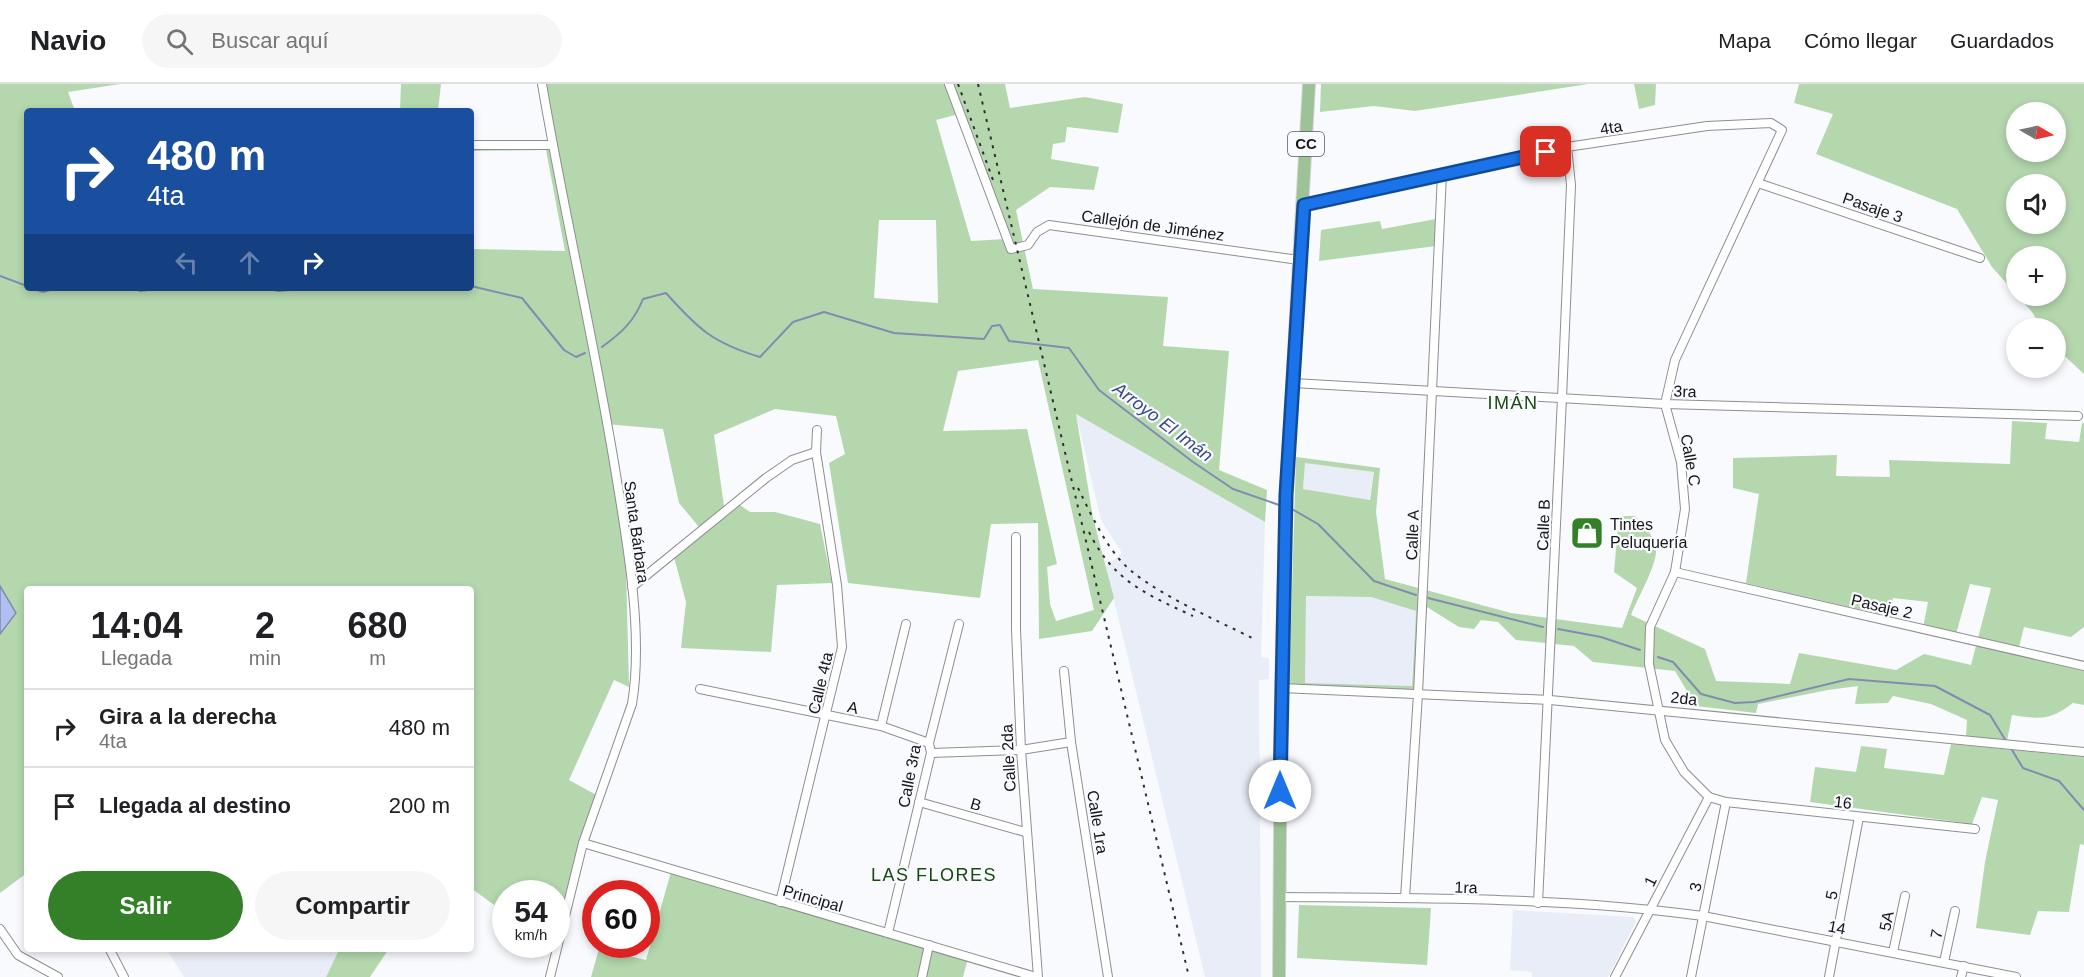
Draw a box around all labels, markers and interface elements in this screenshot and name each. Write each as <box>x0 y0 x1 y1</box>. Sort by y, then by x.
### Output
search box <box>142 14 562 68</box>
text: Navio <box>30 25 106 56</box>
icon: search <box>163 25 196 58</box>
text: Buscar aquí <box>211 28 329 53</box>
text: Mapa <box>1718 29 1771 52</box>
text: Cómo llegar <box>1804 29 1917 52</box>
text: Guardados <box>1950 29 2054 52</box>
north arrow <box>2006 102 2066 162</box>
map controls <box>2006 102 2066 378</box>
street label: 4ta <box>1599 117 1623 138</box>
pin <box>1520 126 1571 177</box>
icon: right <box>48 132 126 210</box>
text: 480 m <box>147 132 266 179</box>
road number: CC <box>1288 132 1324 156</box>
icon: arrive <box>1529 135 1562 168</box>
button: sound <box>2006 174 2066 234</box>
text: 4ta <box>147 181 185 211</box>
street label: Pasaje 3 <box>1841 189 1905 226</box>
street label: Callejón de Jiménez <box>1080 207 1225 244</box>
icon: left <box>170 246 203 279</box>
icon: ahead <box>233 246 266 279</box>
icon: right <box>296 246 329 279</box>
button: + <box>2006 246 2066 306</box>
button: − <box>2006 318 2066 378</box>
water label: Arroyo El Imán <box>1109 378 1217 466</box>
street label: 3ra <box>1673 383 1697 400</box>
district label: IMÁN <box>1488 393 1539 413</box>
street label: Calle C <box>1678 433 1703 487</box>
street label: Santa Bárbara <box>621 480 652 584</box>
street label: Calle B <box>1534 499 1553 551</box>
street label: Calle A <box>1403 509 1422 561</box>
shop icon: Tintes Peluquería <box>1569 515 1605 551</box>
place label: Tintes Peluquería <box>1610 516 1687 551</box>
street label: Pasaje 2 <box>1850 591 1914 622</box>
text: 14:04 <box>90 605 182 646</box>
text: 2 <box>255 605 275 646</box>
text: 680 <box>347 605 408 646</box>
text: Llegada <box>101 647 172 669</box>
text: min <box>249 647 281 669</box>
text: m <box>369 647 386 669</box>
street label: Calle 4ta <box>805 650 836 716</box>
street label: 2da <box>1670 689 1698 708</box>
street label: A <box>846 698 860 717</box>
text: Gira a la derecha <box>99 704 276 729</box>
icon: right <box>48 712 81 745</box>
text: 480 m <box>389 715 450 740</box>
street label: Calle 2da <box>998 724 1019 792</box>
text: 4ta <box>99 730 127 752</box>
street label: Calle 3ra <box>895 743 924 809</box>
position arrow <box>1248 759 1312 823</box>
street label: Calle 1ra <box>1084 789 1111 855</box>
icon: arrive <box>48 790 81 823</box>
text: Llegada al destino <box>99 793 291 818</box>
text: 200 m <box>389 793 450 818</box>
street label: 16 <box>1833 793 1853 812</box>
street label: B <box>968 795 983 814</box>
district label: LAS FLORES <box>871 865 997 885</box>
button: Salir <box>48 871 243 940</box>
button: Compartir <box>255 871 450 940</box>
street label: 1 <box>1641 873 1660 889</box>
street label: 1ra <box>1454 879 1478 896</box>
speed limit sign: 60 <box>582 880 660 958</box>
street label: 3 <box>1686 881 1705 893</box>
street label: Principal <box>781 882 845 915</box>
street label: 5 <box>1822 889 1841 901</box>
text: 54 <box>514 895 548 928</box>
street label: 5A <box>1876 910 1897 932</box>
street label: 14 <box>1827 917 1847 938</box>
text: km/h <box>515 926 547 943</box>
street label: 7 <box>1927 928 1946 940</box>

